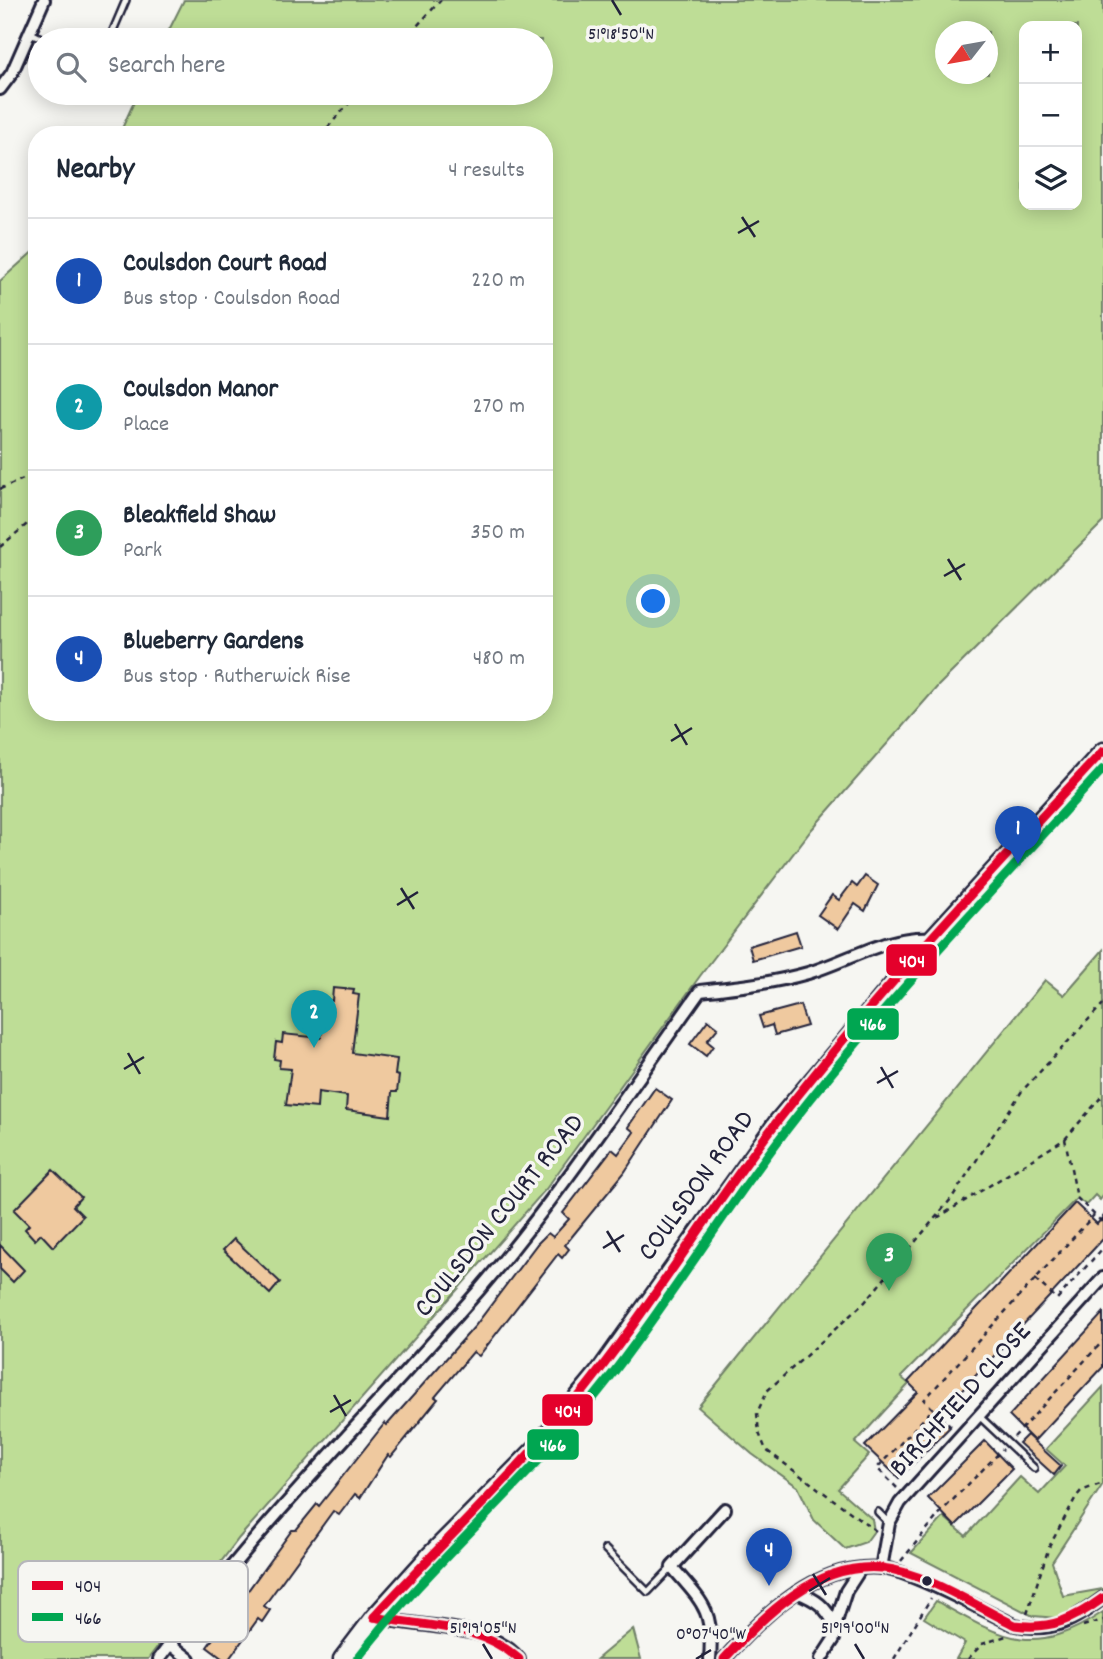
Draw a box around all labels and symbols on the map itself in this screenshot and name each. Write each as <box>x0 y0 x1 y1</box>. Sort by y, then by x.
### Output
north arrow <box>935 21 998 84</box>
text: 51°18'50"N <box>588 23 654 48</box>
your location <box>636 584 670 618</box>
pin: 1 <box>995 806 1041 864</box>
line badge: 404 <box>885 943 938 977</box>
text: 404 <box>899 950 925 977</box>
pin: 2 <box>291 990 337 1048</box>
line badge: 466 <box>846 1007 900 1041</box>
text: 466 <box>860 1013 886 1040</box>
street label: COULSDON ROAD <box>630 1103 766 1271</box>
street label: COULSDON COURT ROAD <box>406 1106 596 1328</box>
pin: 3 <box>866 1233 912 1291</box>
street label: BIRCHFIELD CLOSE <box>881 1314 1043 1487</box>
line badge: 404 <box>541 1393 594 1427</box>
text: 404 <box>555 1400 581 1427</box>
line badge: 466 <box>526 1428 580 1461</box>
text: 466 <box>540 1434 566 1461</box>
pin: 4 <box>746 1528 792 1586</box>
legend <box>18 1561 248 1642</box>
unlabelled marker <box>920 1574 934 1588</box>
text: 404 <box>75 1575 101 1602</box>
text: 466 <box>75 1607 102 1634</box>
text: 51°19'05"N <box>449 1617 517 1642</box>
text: 51°19'00"N <box>821 1617 889 1642</box>
text: 0°07'40"W <box>676 1623 747 1648</box>

